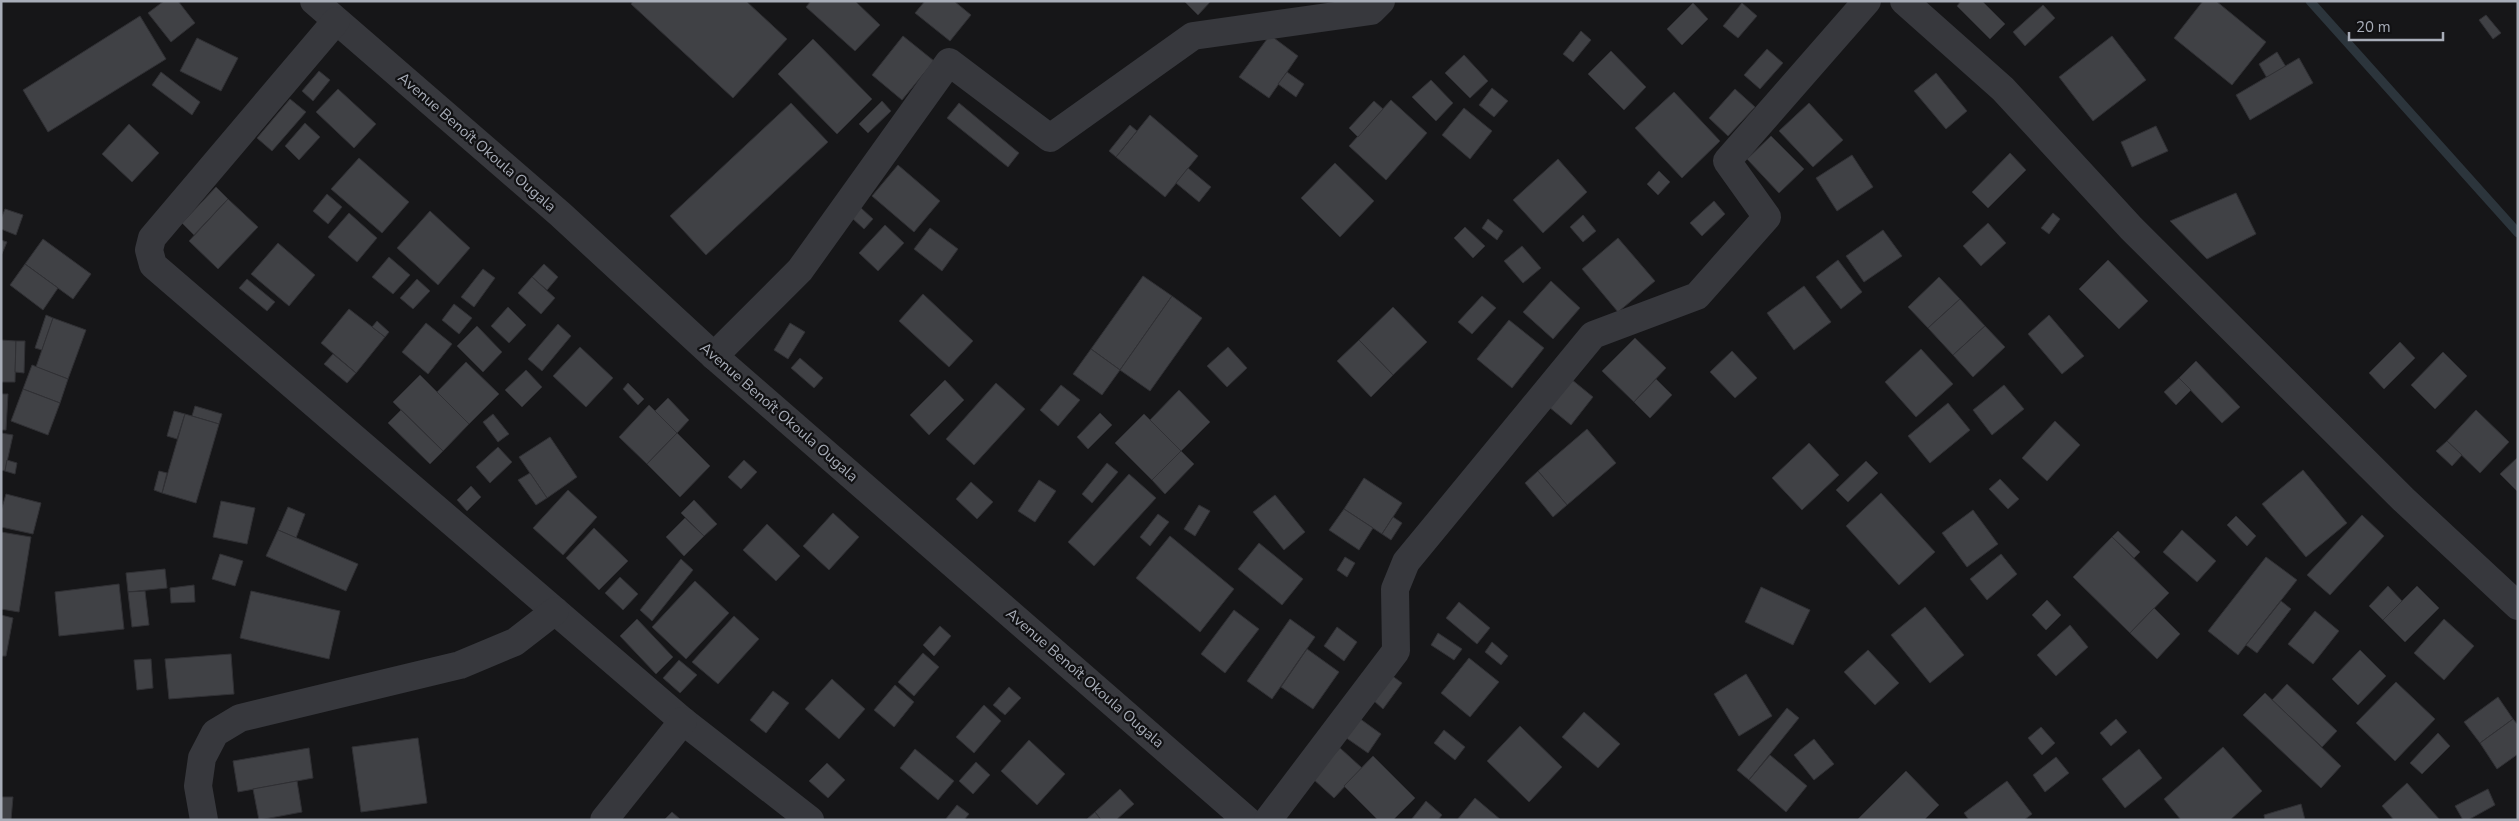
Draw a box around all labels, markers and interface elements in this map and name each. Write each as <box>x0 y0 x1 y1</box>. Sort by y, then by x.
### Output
scale bar <box>2349 10 2443 42</box>
text: 20 m <box>2356 17 2391 37</box>
street label: Avenue Benoît Okoula Ougala <box>394 68 560 216</box>
street label: Avenue Benoît Okoula Ougala <box>696 338 862 486</box>
street label: Avenue Benoît Okoula Ougala <box>1002 604 1168 752</box>

